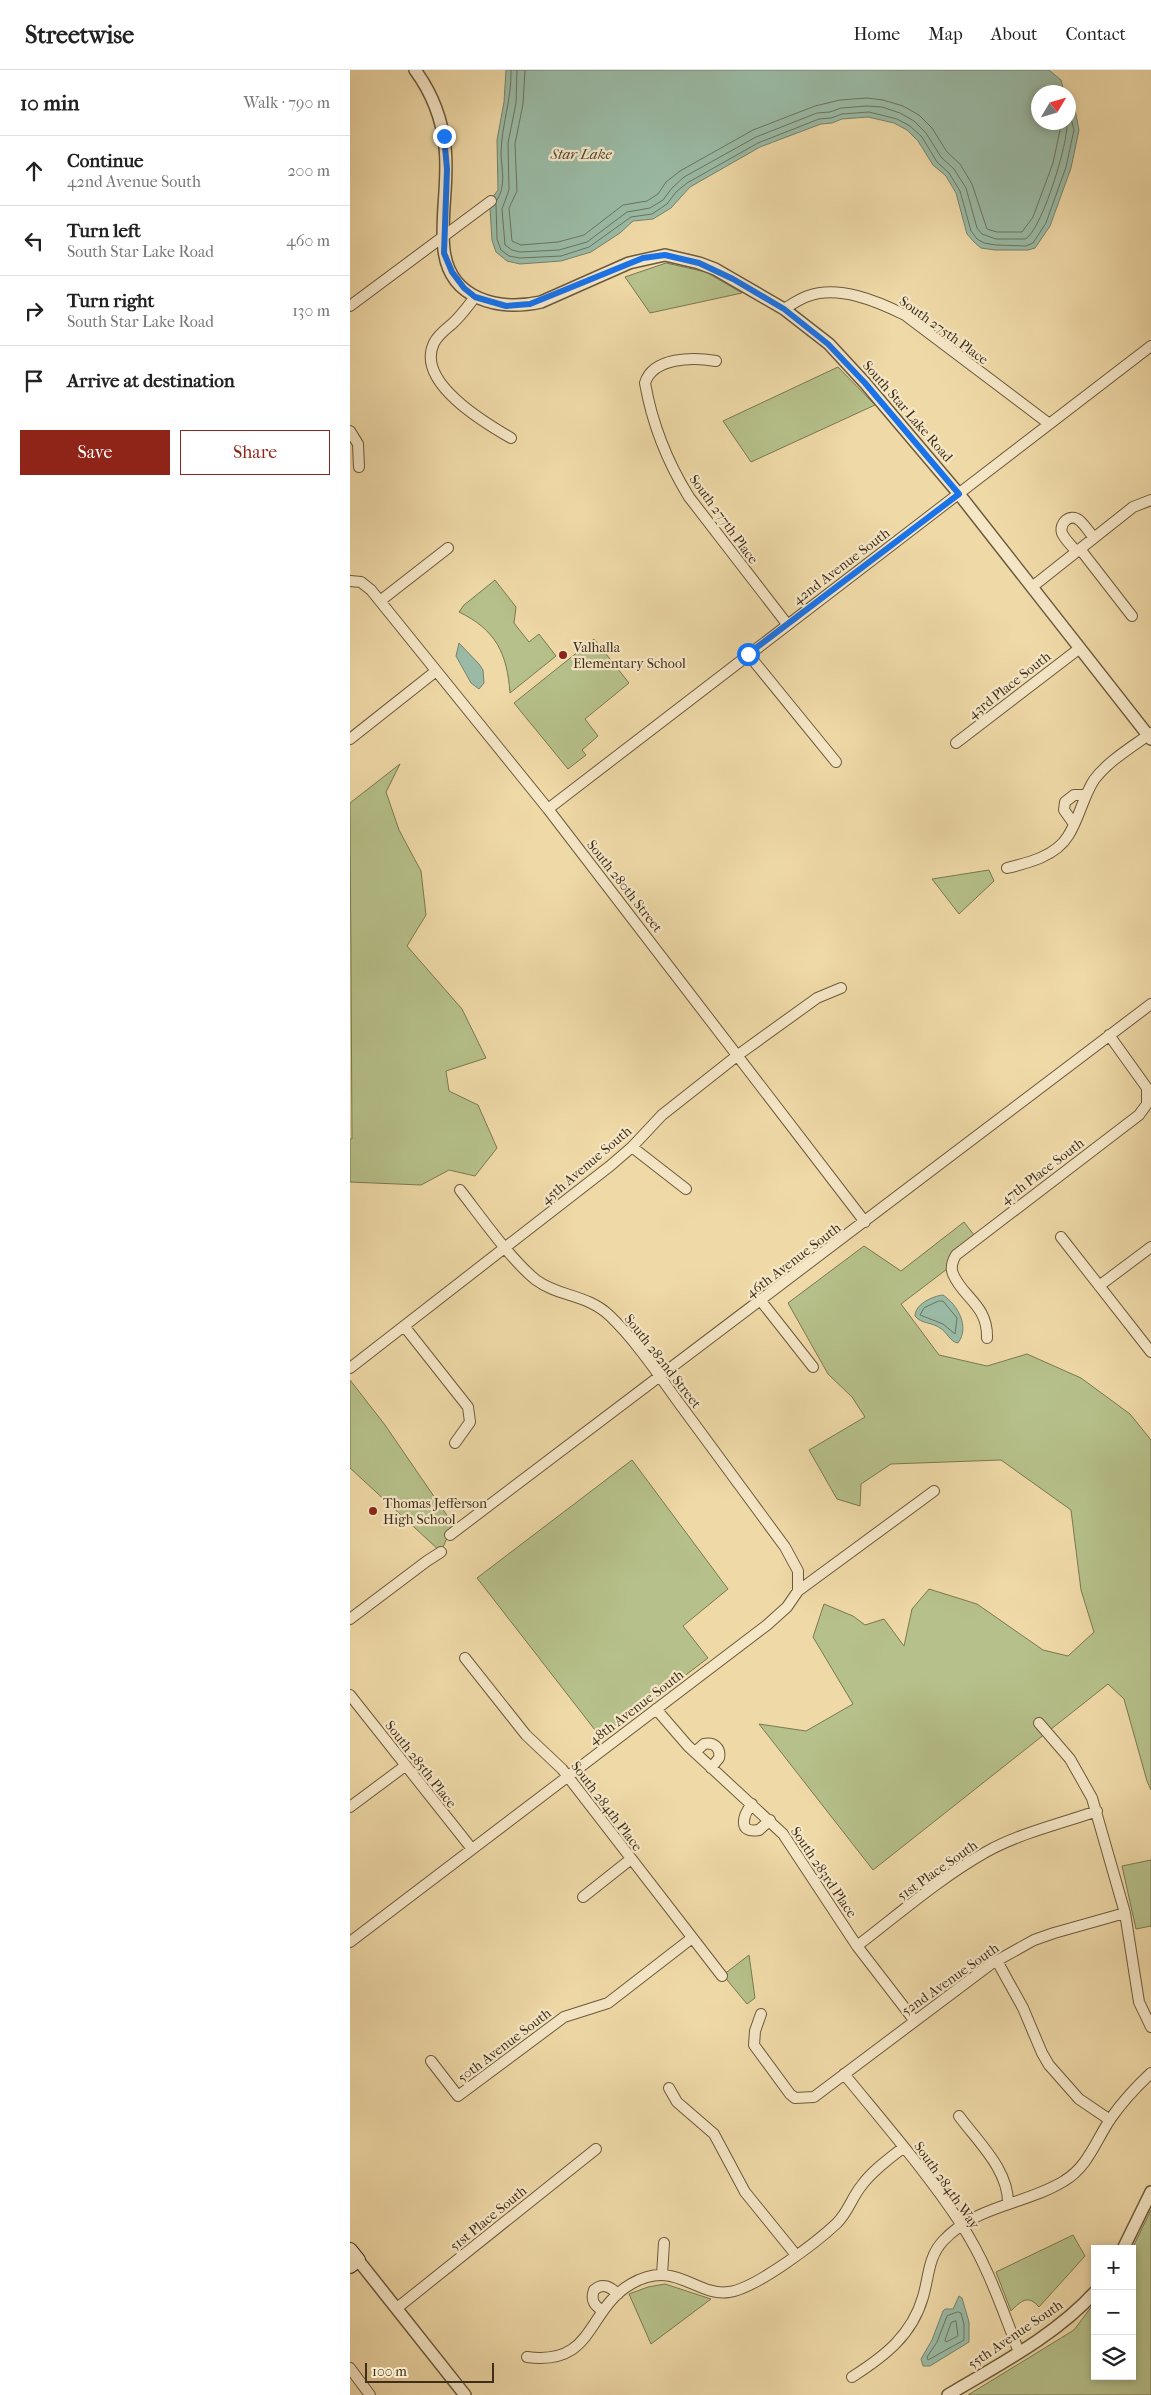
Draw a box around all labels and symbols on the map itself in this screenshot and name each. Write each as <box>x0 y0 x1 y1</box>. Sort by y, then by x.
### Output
north arrow <box>1031 85 1076 130</box>
route end <box>433 125 456 148</box>
water label: Star Lake <box>549 145 613 163</box>
street label: South 275th Place <box>896 292 992 368</box>
street label: South Star Lake Road <box>859 357 956 466</box>
street label: South 277th Place <box>685 471 762 567</box>
street label: 42nd Avenue South <box>789 524 893 608</box>
place label: Valhalla Elementary School <box>572 639 686 672</box>
route start <box>737 643 760 666</box>
street label: 43rd Place South <box>965 648 1054 723</box>
marker: Valhalla Elementary School <box>557 649 569 661</box>
street label: South 280th Street <box>583 837 666 936</box>
street label: 45th Avenue South <box>538 1122 635 1208</box>
street label: 47th Place South <box>997 1134 1088 1208</box>
street label: 46th Avenue South <box>742 1219 844 1302</box>
street label: South 282nd Street <box>621 1311 705 1412</box>
place label: Thomas Jefferson High School <box>383 1495 487 1528</box>
marker: Thomas Jefferson High School <box>367 1505 379 1517</box>
street label: 48th Avenue South <box>586 1666 687 1749</box>
street label: South 285th Place <box>381 1717 460 1811</box>
street label: South 284th Place <box>567 1758 646 1855</box>
street label: South 283rd Place <box>787 1823 860 1921</box>
street label: 51st Place South <box>894 1836 981 1904</box>
street label: 52nd Avenue South <box>898 1939 1002 2019</box>
street label: 50th Avenue South <box>454 2005 555 2086</box>
street label: South 284th Way <box>910 2138 983 2233</box>
street label: 51st Place South <box>446 2182 530 2255</box>
street label: 55th Avenue South <box>965 2296 1066 2373</box>
scale bar <box>365 2360 494 2383</box>

